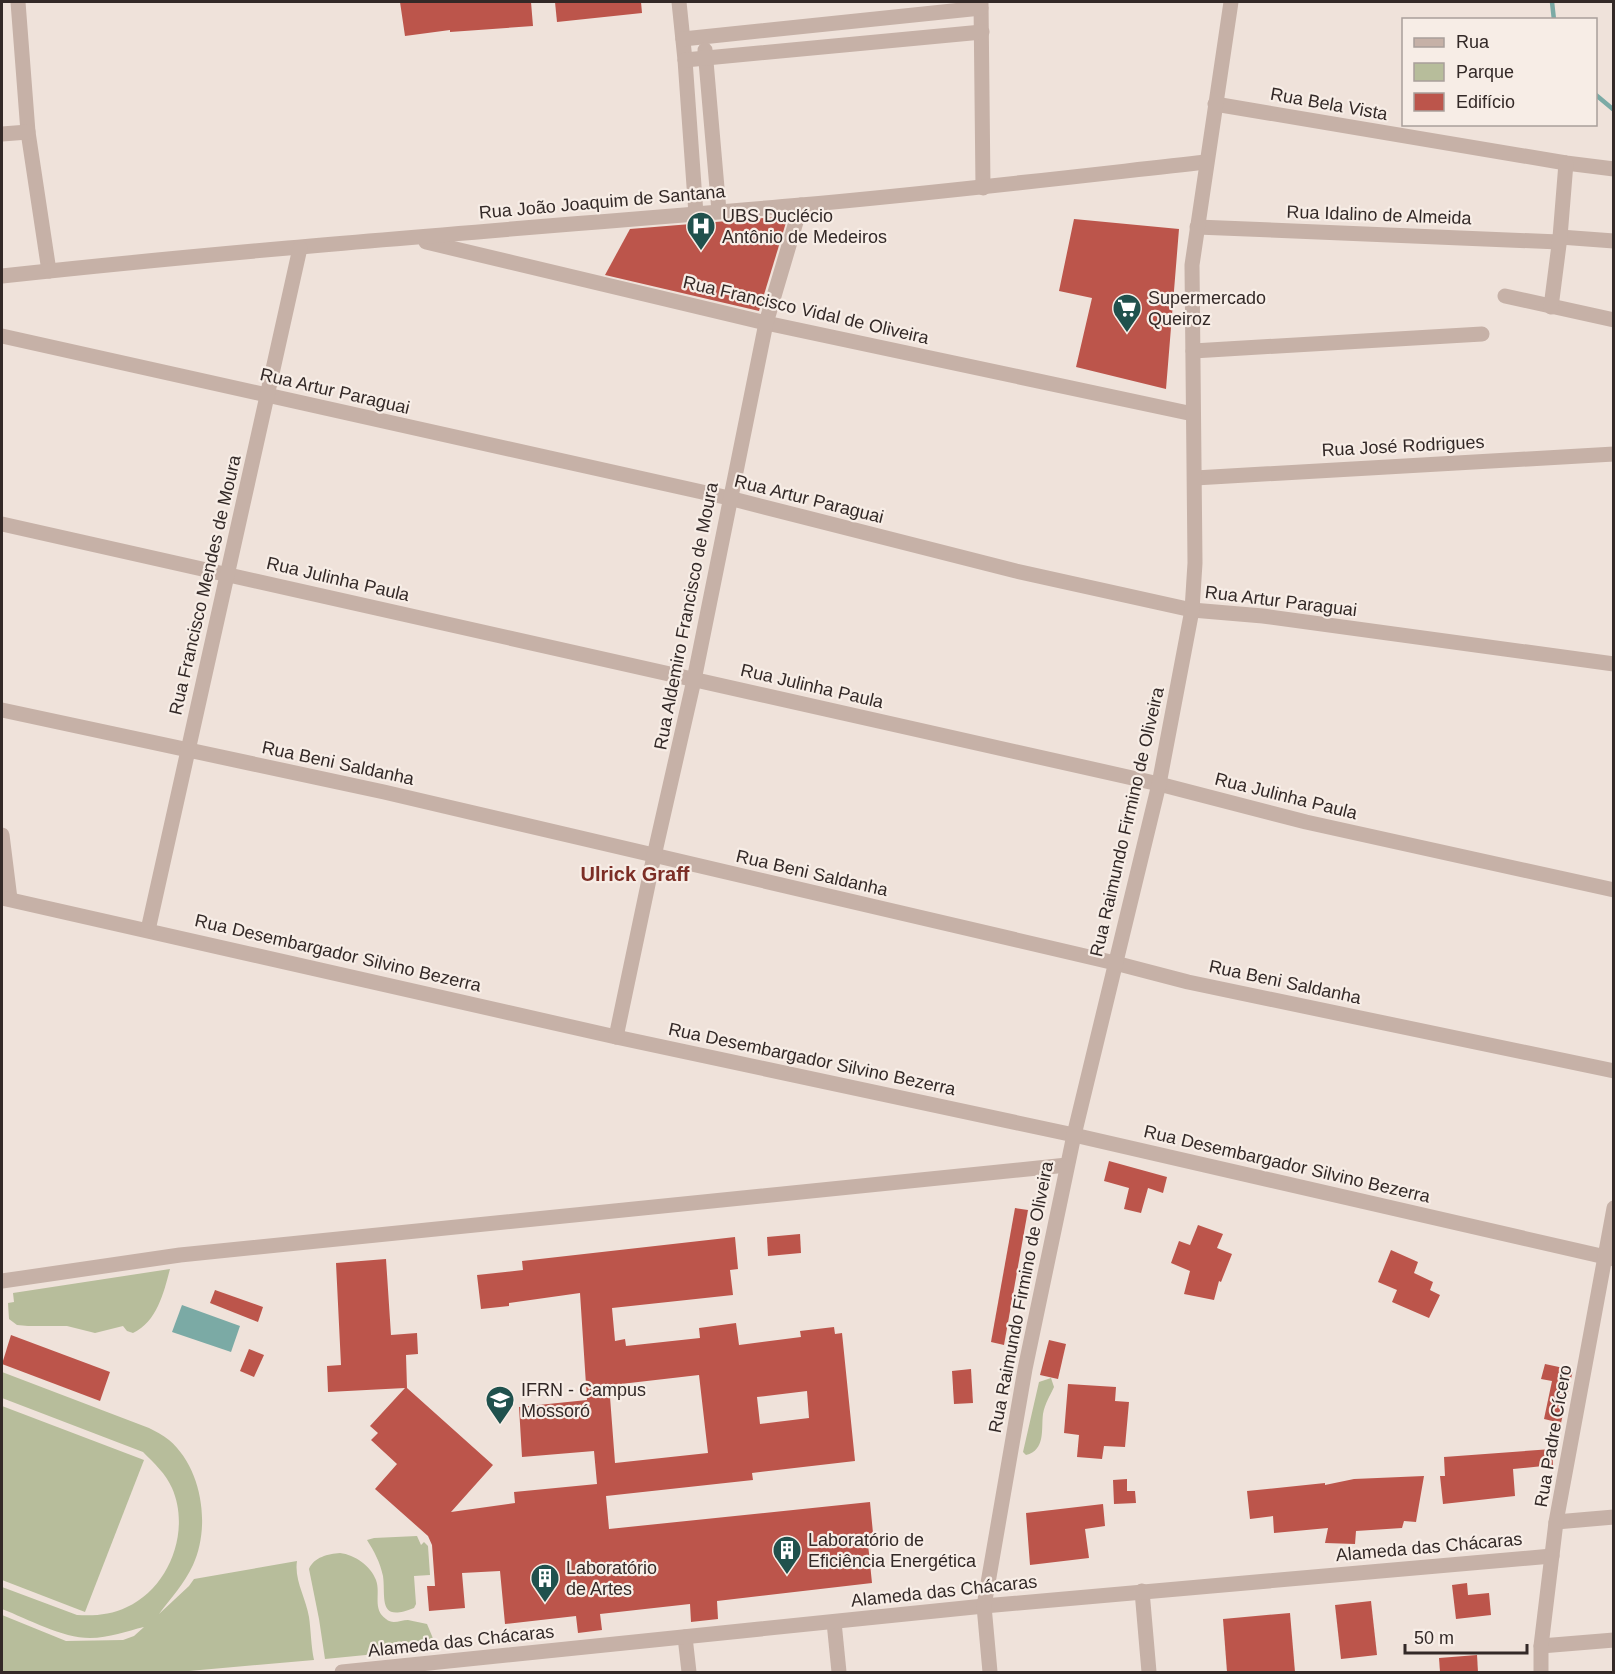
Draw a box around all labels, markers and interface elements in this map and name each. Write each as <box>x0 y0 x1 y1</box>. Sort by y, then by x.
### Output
legend <box>1402 18 1597 126</box>
text: Rua <box>1456 32 1490 52</box>
text: Parque <box>1456 62 1514 82</box>
street label: Rua Bela Vista <box>1269 84 1390 124</box>
text: Edifício <box>1456 92 1515 112</box>
street label: Rua João Joaquim de Santana <box>478 181 727 223</box>
street label: Rua Idalino de Almeida <box>1286 202 1473 228</box>
place label: UBS Duclécio Antônio de Medeiros <box>722 206 887 247</box>
hospital icon: UBS Duclécio Antônio de Medeiros <box>685 210 717 252</box>
street label: Rua Francisco Vidal de Oliveira <box>681 272 932 348</box>
place label: Supermercado Queiroz <box>1148 288 1266 329</box>
supermarket icon: Supermercado Queiroz <box>1111 292 1143 334</box>
street label: Rua Artur Paraguai <box>258 364 412 418</box>
street label: Rua José Rodrigues <box>1321 432 1485 460</box>
street label: Rua Francisco Mendes de Moura <box>165 452 245 717</box>
street label: Rua Artur Paraguai <box>732 471 886 527</box>
street label: Rua Aldemiro Francisco de Moura <box>650 480 722 751</box>
street label: Rua Julinha Paula <box>265 553 412 605</box>
street label: Rua Artur Paraguai <box>1204 582 1358 620</box>
street label: Rua Julinha Paula <box>739 660 886 712</box>
street label: Rua Raimundo Firmino de Oliveira <box>1086 684 1168 959</box>
street label: Rua Beni Saldanha <box>260 737 417 789</box>
street label: Rua Julinha Paula <box>1213 769 1360 824</box>
street label: Rua Beni Saldanha <box>734 846 891 900</box>
district label: Ulrick Graff <box>581 863 690 885</box>
street label: Rua Desembargador Silvino Bezerra <box>193 910 484 996</box>
street label: Rua Beni Saldanha <box>1207 956 1364 1008</box>
street label: Rua Desembargador Silvino Bezerra <box>667 1019 958 1099</box>
street label: Rua Desembargador Silvino Bezerra <box>1142 1121 1433 1207</box>
street label: Rua Raimundo Firmino de Oliveira <box>985 1159 1057 1434</box>
street label: Rua Padre Cícero <box>1531 1363 1575 1509</box>
place label: IFRN - Campus Mossoró <box>521 1380 646 1421</box>
school or university icon: IFRN - Campus Mossoró <box>484 1384 516 1426</box>
street label: Alameda das Chácaras <box>1335 1529 1523 1565</box>
place label: Laboratório de Eficiência Energética <box>808 1530 977 1571</box>
building icon: Laboratório de Eficiência Energética <box>771 1534 803 1576</box>
place label: Laboratório de Artes <box>566 1558 657 1599</box>
building icon: Laboratório de Artes <box>529 1562 561 1604</box>
street label: Alameda das Chácaras <box>850 1571 1038 1611</box>
scale bar <box>1405 1617 1526 1655</box>
street label: Alameda das Chácaras <box>367 1621 555 1661</box>
text: 50 m <box>1414 1628 1454 1648</box>

